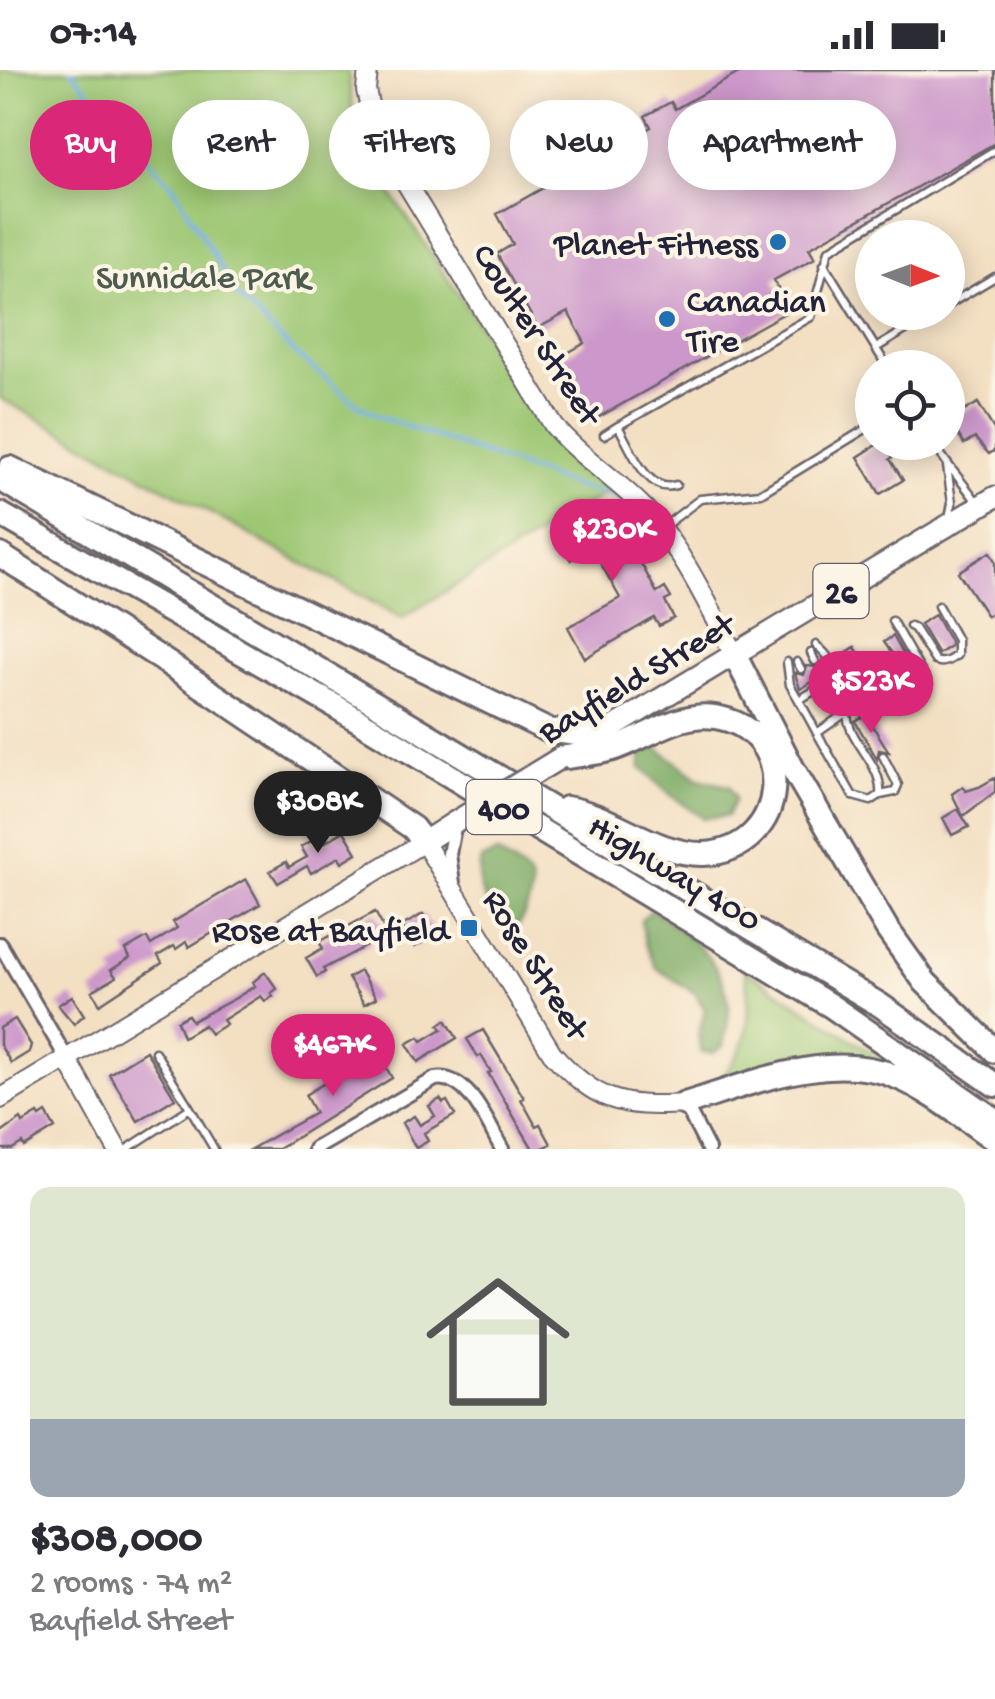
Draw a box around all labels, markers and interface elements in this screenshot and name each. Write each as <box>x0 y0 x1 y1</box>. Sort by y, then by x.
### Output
text: 07:14 <box>50 13 137 57</box>
chip: Buy <box>30 100 152 190</box>
chip: Rent <box>172 100 309 190</box>
chip: Filters <box>329 100 490 190</box>
chip: New <box>510 100 648 190</box>
chip: Apartment <box>668 100 896 190</box>
north arrow <box>855 220 965 330</box>
map controls <box>855 220 965 460</box>
place label: Planet Fitness <box>553 227 759 268</box>
marker: Planet Fitness <box>767 231 789 253</box>
street label: Coulter Street <box>461 238 610 436</box>
park label: Sunnidale Park <box>96 260 314 301</box>
place label: Canadian Tire <box>685 284 826 365</box>
marker: Canadian Tire <box>656 308 678 330</box>
button: locate <box>855 350 965 460</box>
pin: $230K <box>543 499 683 584</box>
text: $230K <box>572 512 654 550</box>
road number: 26 <box>814 564 868 618</box>
street label: Bayfield Street <box>532 605 745 756</box>
pin: $523K <box>801 651 941 736</box>
text: $523K <box>830 664 912 702</box>
pin: $308K <box>248 771 388 856</box>
road number: 400 <box>466 780 542 834</box>
text: $308K <box>276 784 360 822</box>
street label: Highway 400 <box>579 808 767 943</box>
street label: Rose Street <box>471 883 597 1051</box>
place label: Rose at Bayfield <box>212 913 451 954</box>
marker: Rose at Bayfield <box>458 917 480 939</box>
pin: $467K <box>263 1014 403 1099</box>
text: $467K <box>293 1027 373 1065</box>
icon: home <box>408 1252 588 1432</box>
text: $308,000 <box>30 1517 202 1566</box>
text: 2 rooms · 74 m² <box>30 1566 232 1604</box>
text: Bayfield Street <box>30 1604 232 1642</box>

